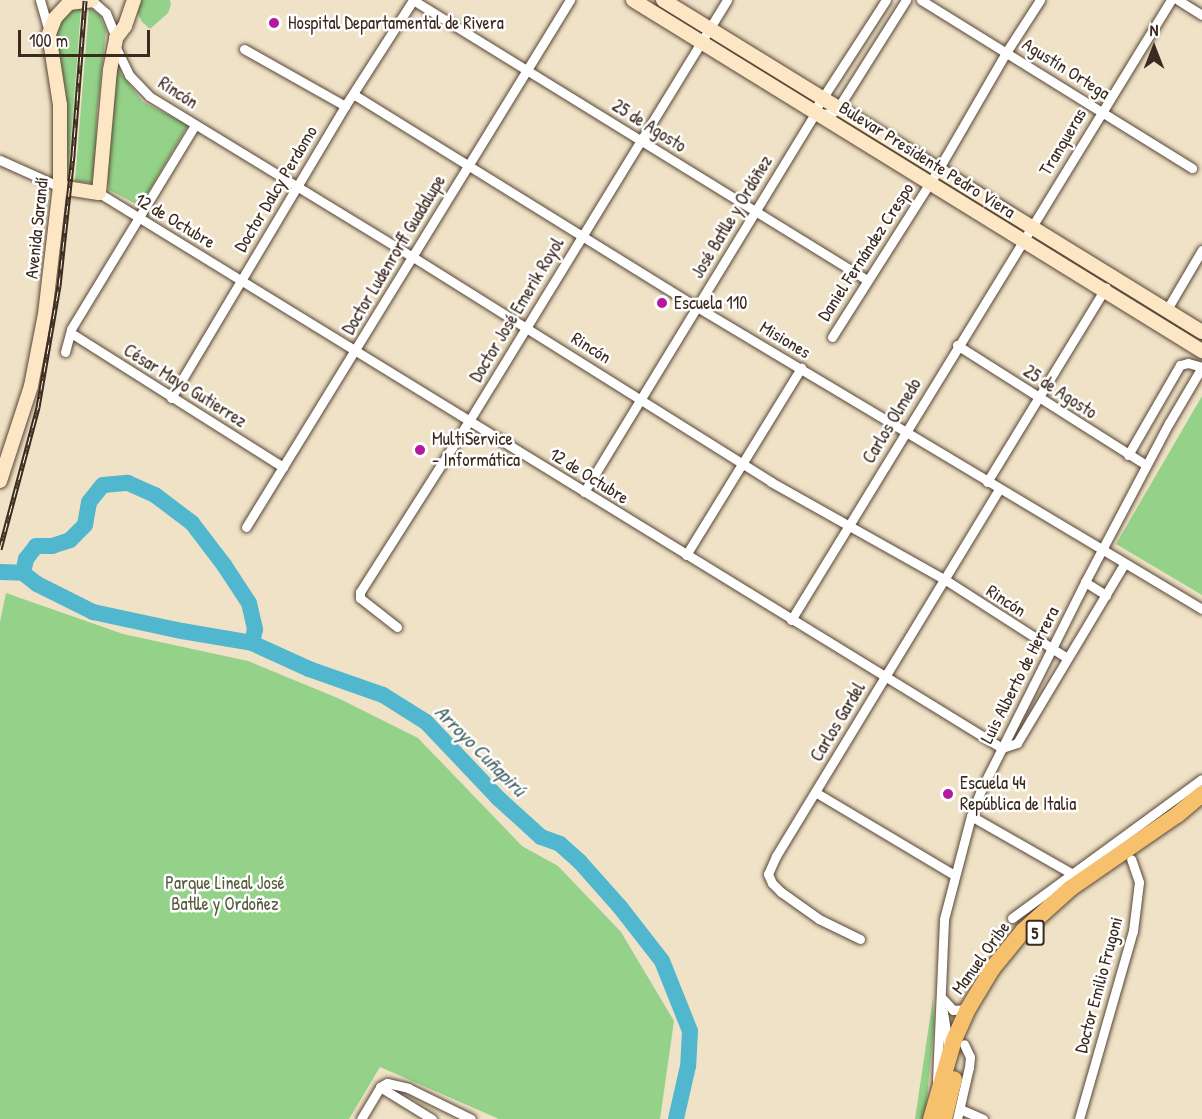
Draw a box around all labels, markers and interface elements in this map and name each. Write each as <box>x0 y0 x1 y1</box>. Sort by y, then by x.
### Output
place label: Hospital Departamental de Rivera <box>288 12 504 34</box>
marker: Hospital Departamental de Rivera <box>265 14 283 32</box>
scale bar <box>21 18 153 56</box>
north arrow <box>1124 18 1184 78</box>
text: N <box>1150 19 1158 41</box>
text: 100 m <box>29 28 68 53</box>
street label: Agustín Ortega <box>1018 34 1114 104</box>
street label: Rincón <box>154 72 202 114</box>
street label: 25 de Agosto <box>608 95 690 157</box>
street label: Bulevar Presidente Pedro Viera <box>835 97 1019 223</box>
street label: Tranqueras <box>1035 105 1091 179</box>
street label: Doctor Dalcy Perdomo <box>230 122 322 256</box>
street label: José Batlle y Ordóñez <box>687 152 777 282</box>
street label: Doctor Ludenrorff Guadalupe <box>338 171 450 339</box>
street label: Avenida Sarandí <box>21 176 53 280</box>
street label: Daniel Fernández Crespo <box>813 179 919 325</box>
street label: 12 de Octubre <box>131 189 219 253</box>
street label: Doctor José Emerik Royol <box>465 234 569 386</box>
place label: Escuela 110 <box>674 292 747 314</box>
marker: Escuela 110 <box>655 296 669 310</box>
street label: Misiones <box>756 317 814 363</box>
street label: Rincón <box>567 328 615 368</box>
street label: César Mayo Gutierrez <box>120 340 250 432</box>
street label: 25 de Agosto <box>1019 360 1101 424</box>
street label: Carlos Olmedo <box>858 375 926 467</box>
place label: MultiService - Informática <box>432 429 520 472</box>
marker: MultiService - Informática <box>413 443 427 457</box>
street label: 12 de Octubre <box>545 443 633 509</box>
street label: Rincón <box>982 580 1030 622</box>
street label: Luis Alberto de Herrera <box>976 603 1064 747</box>
street label: Carlos Gardel <box>806 678 870 766</box>
water label: Arroyo Cuñapirú <box>430 699 532 801</box>
place label: Escuela 44 República de Italia <box>960 773 1076 816</box>
marker: Escuela 44 República de Italia <box>941 787 955 801</box>
park label: Parque Lineal José Batlle y Ordoñez <box>165 873 285 916</box>
street label: Doctor Emilio Frugoni <box>1070 915 1128 1055</box>
street label: Manuel Oribe <box>947 917 1015 999</box>
road number: 5 <box>1024 920 1046 946</box>

